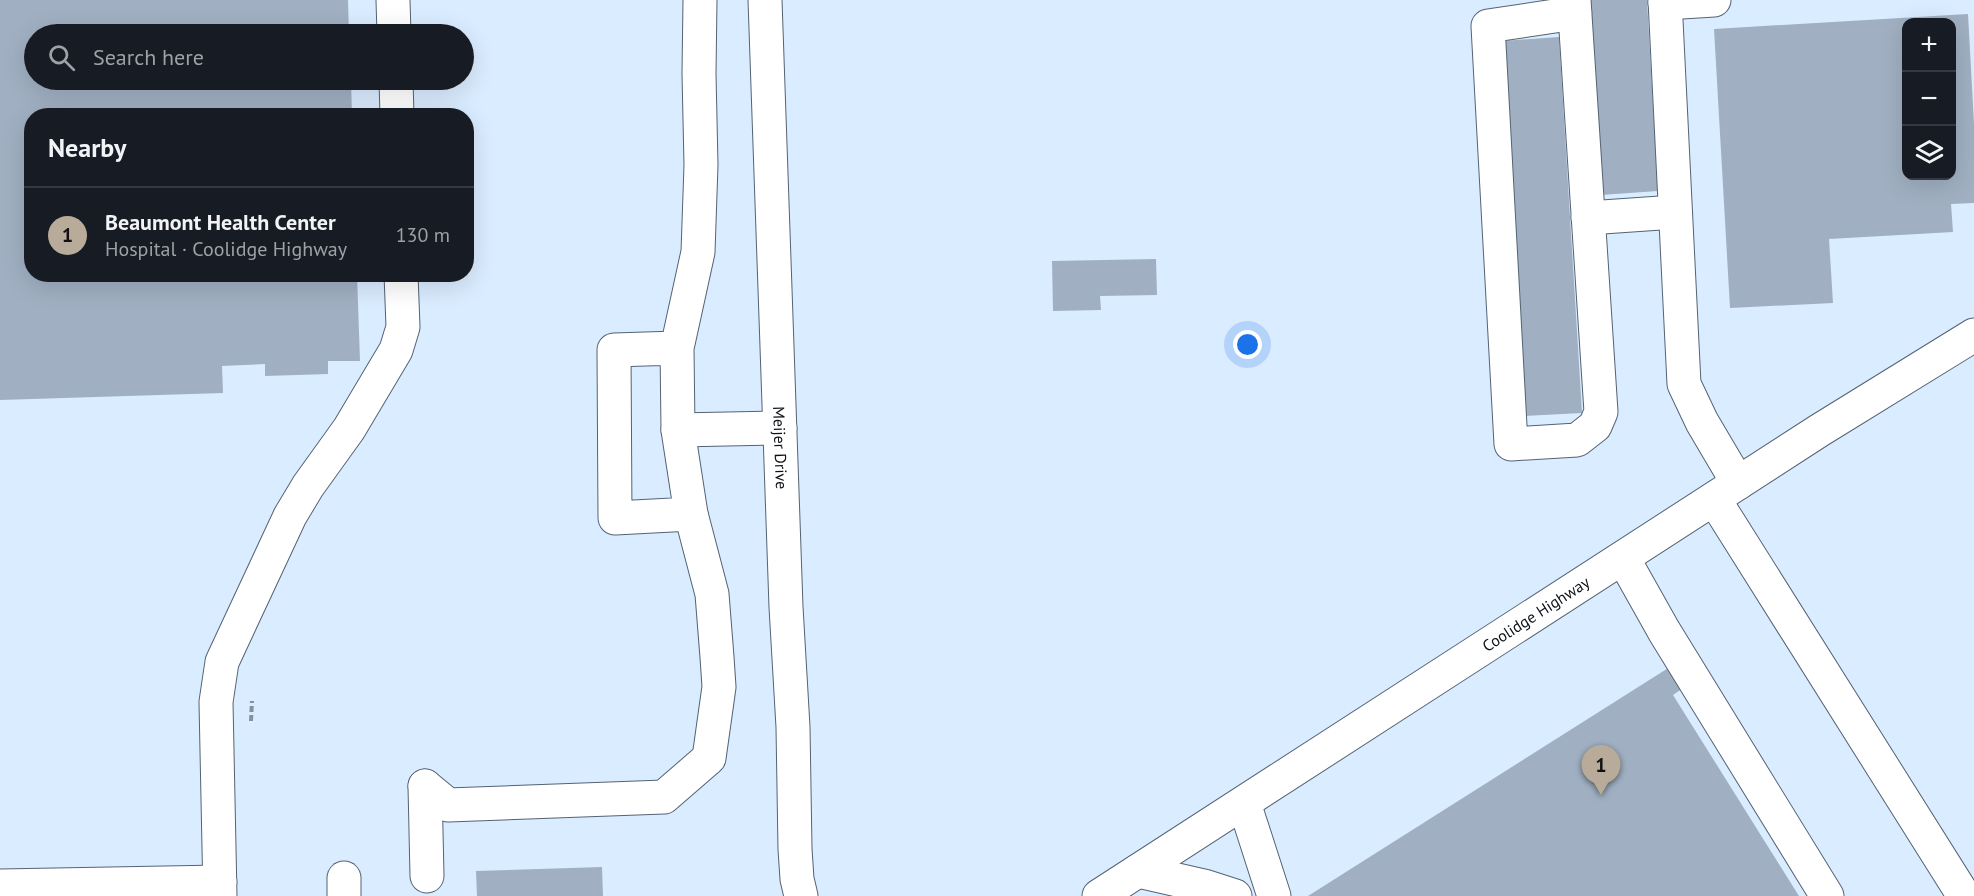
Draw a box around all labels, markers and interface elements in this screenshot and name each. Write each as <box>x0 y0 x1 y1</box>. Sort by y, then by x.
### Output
map controls <box>1902 18 1956 180</box>
button: + <box>1902 18 1956 72</box>
search box <box>24 24 474 90</box>
icon: search <box>45 41 78 74</box>
text: Search here <box>93 43 204 71</box>
button: − <box>1902 72 1956 126</box>
button: layers <box>1902 126 1956 180</box>
text: Nearby <box>48 131 126 164</box>
text: Beaumont Health Center <box>105 208 336 236</box>
text: 1 <box>62 222 73 248</box>
text: 130 m <box>396 222 450 248</box>
text: Hospital · Coolidge Highway <box>105 236 347 262</box>
your location <box>1233 330 1262 359</box>
street label: Meijer Drive <box>769 406 792 490</box>
street label: Coolidge Highway <box>1478 571 1594 656</box>
pin: 1 <box>1582 746 1620 795</box>

